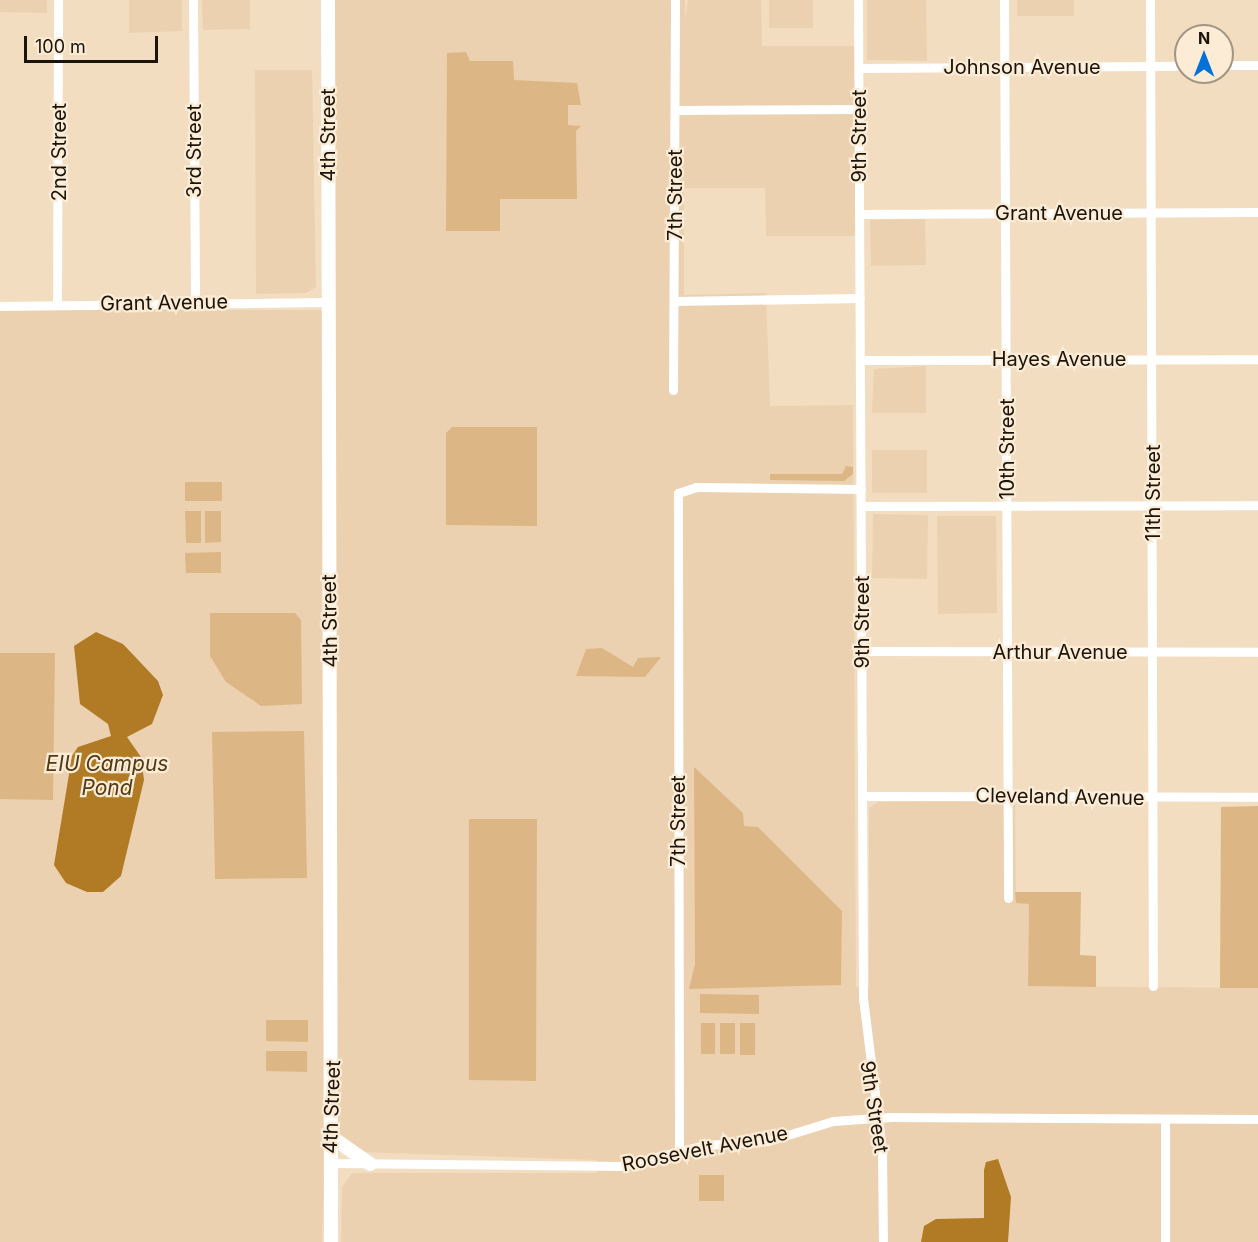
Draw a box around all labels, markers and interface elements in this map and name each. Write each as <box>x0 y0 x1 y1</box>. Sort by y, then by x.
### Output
scale bar <box>27 24 160 62</box>
north arrow <box>1174 24 1234 84</box>
text: N <box>1198 28 1210 48</box>
text: 100 m <box>35 36 86 57</box>
street label: Johnson Avenue <box>943 55 1101 79</box>
street label: 4th Street <box>316 88 340 182</box>
street label: 9th Street <box>847 89 871 183</box>
street label: 2nd Street <box>47 103 71 201</box>
street label: 3rd Street <box>182 104 206 198</box>
street label: 7th Street <box>663 149 687 241</box>
street label: Grant Avenue <box>995 201 1123 225</box>
street label: Grant Avenue <box>100 290 228 316</box>
street label: Hayes Avenue <box>992 347 1126 371</box>
street label: 10th Street <box>995 398 1019 500</box>
street label: 11th Street <box>1141 445 1165 541</box>
street label: 4th Street <box>317 574 343 668</box>
street label: 9th Street <box>850 575 874 669</box>
street label: Arthur Avenue <box>992 640 1128 664</box>
water label: EIU Campus Pond <box>46 751 168 801</box>
street label: 7th Street <box>666 775 690 867</box>
street label: Cleveland Avenue <box>975 784 1145 810</box>
street label: 9th Street <box>855 1059 893 1155</box>
street label: 4th Street <box>318 1060 346 1154</box>
street label: Roosevelt Avenue <box>620 1121 790 1177</box>

